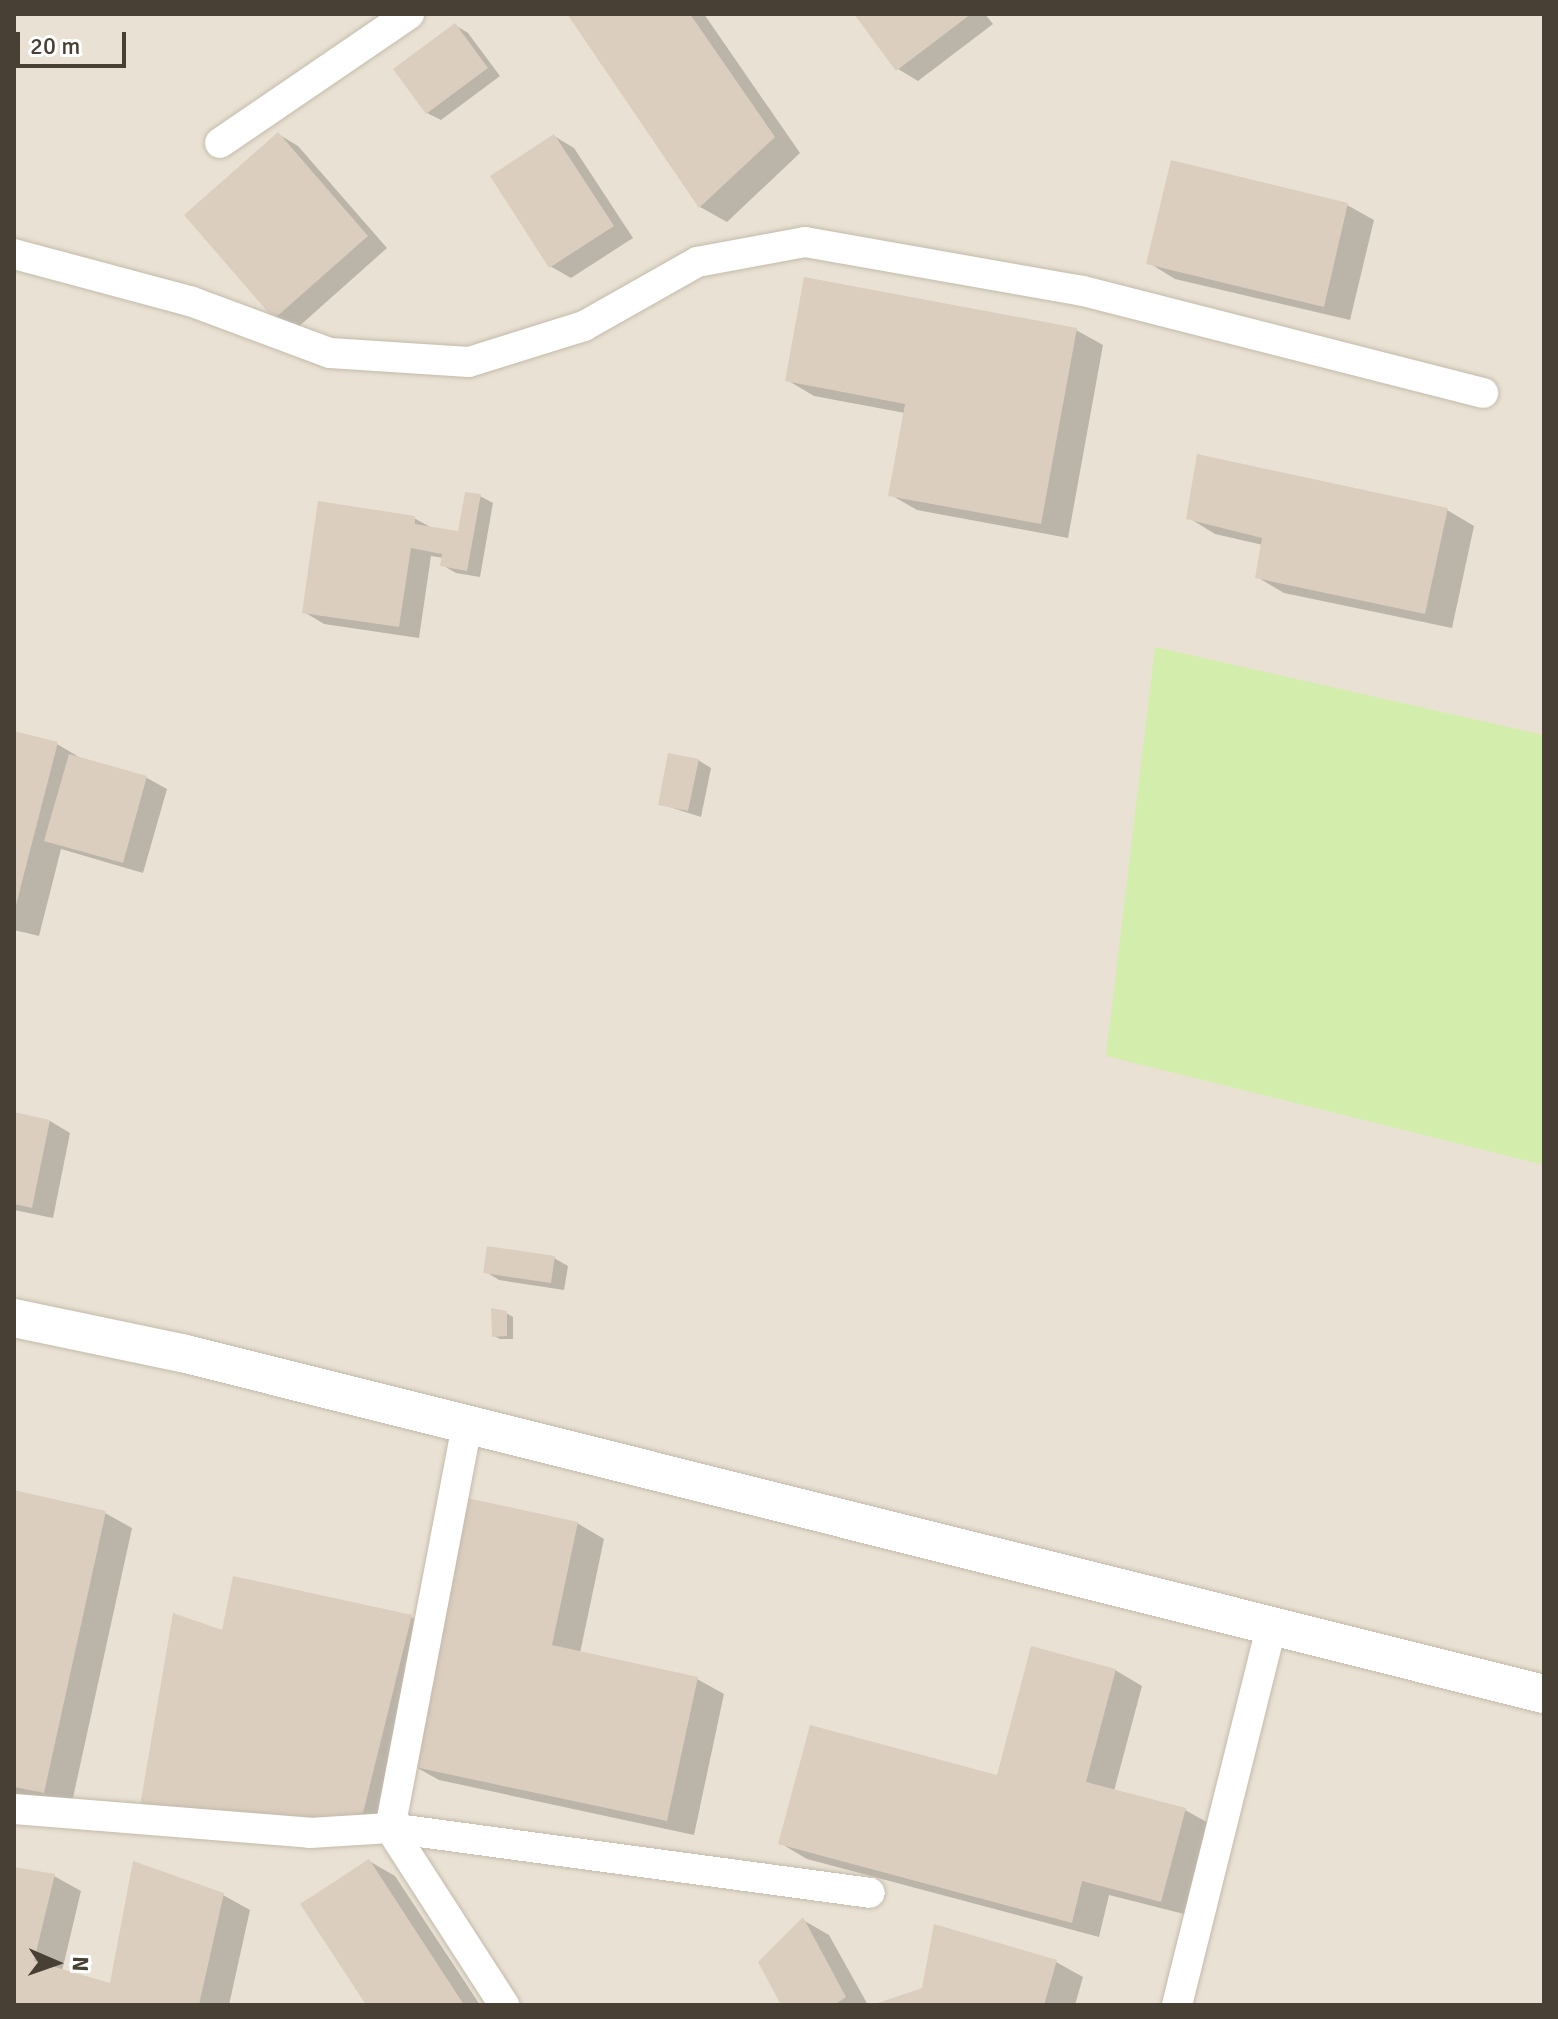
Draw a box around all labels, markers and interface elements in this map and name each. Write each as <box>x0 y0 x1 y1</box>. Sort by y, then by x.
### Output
scale bar <box>20 16 130 66</box>
text: 20 m <box>30 31 80 61</box>
north arrow <box>16 1923 96 2003</box>
text: N <box>67 1956 94 1972</box>

